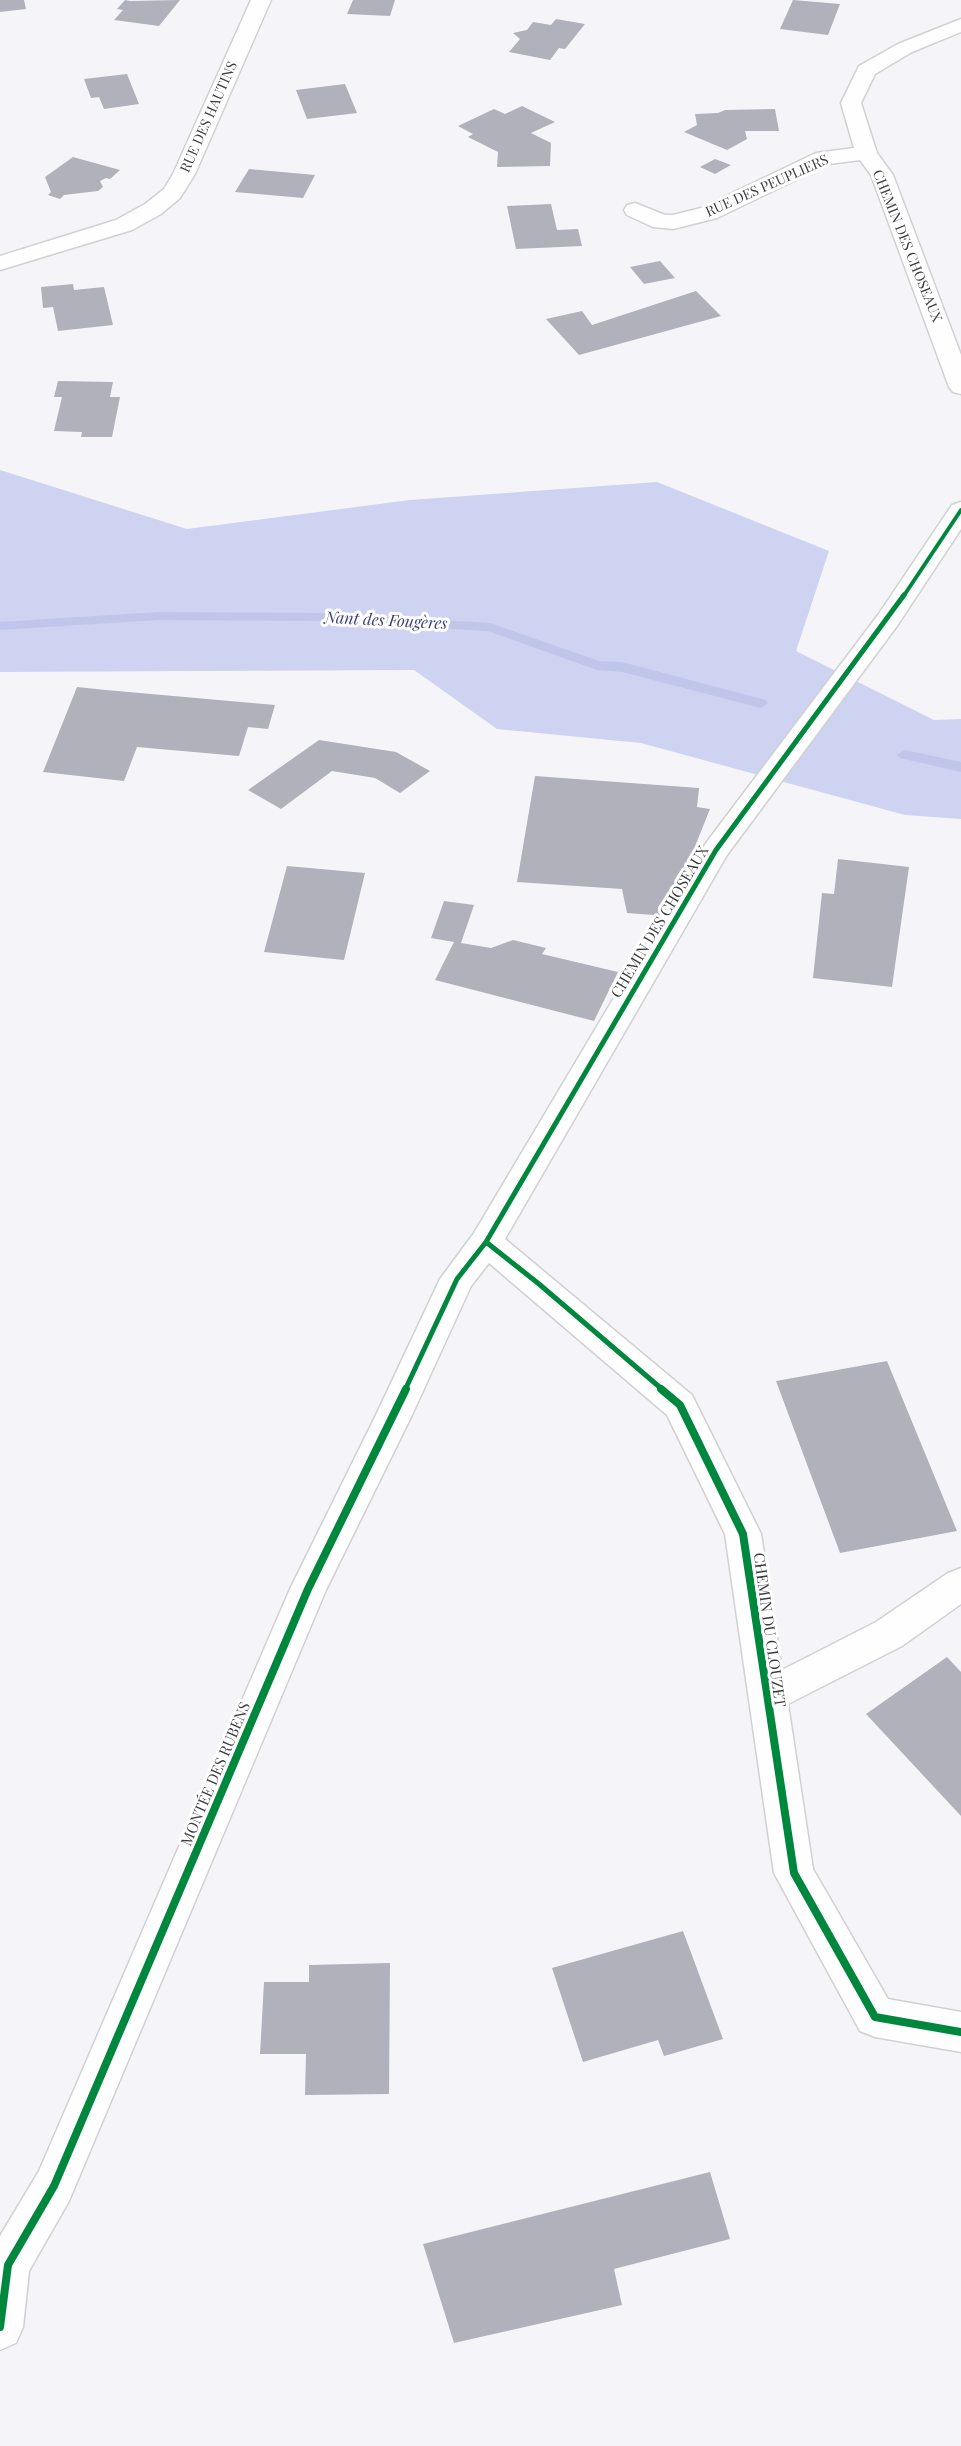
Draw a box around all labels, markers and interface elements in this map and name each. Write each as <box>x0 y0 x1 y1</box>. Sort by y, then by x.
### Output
street label: RUE DES HAUTINS <box>177 59 241 175</box>
street label: RUE DES PEUPLIERS <box>703 151 831 221</box>
street label: CHEMIN DES CHOSEAUX <box>869 168 945 324</box>
water label: Nant des Fougères <box>324 608 448 634</box>
street label: CHEMIN DES CHOSEAUX <box>607 843 713 1001</box>
street label: CHEMIN DU CLOUZET <box>749 1552 789 1708</box>
street label: MONTÉE DES RUBENS <box>178 1699 254 1849</box>

